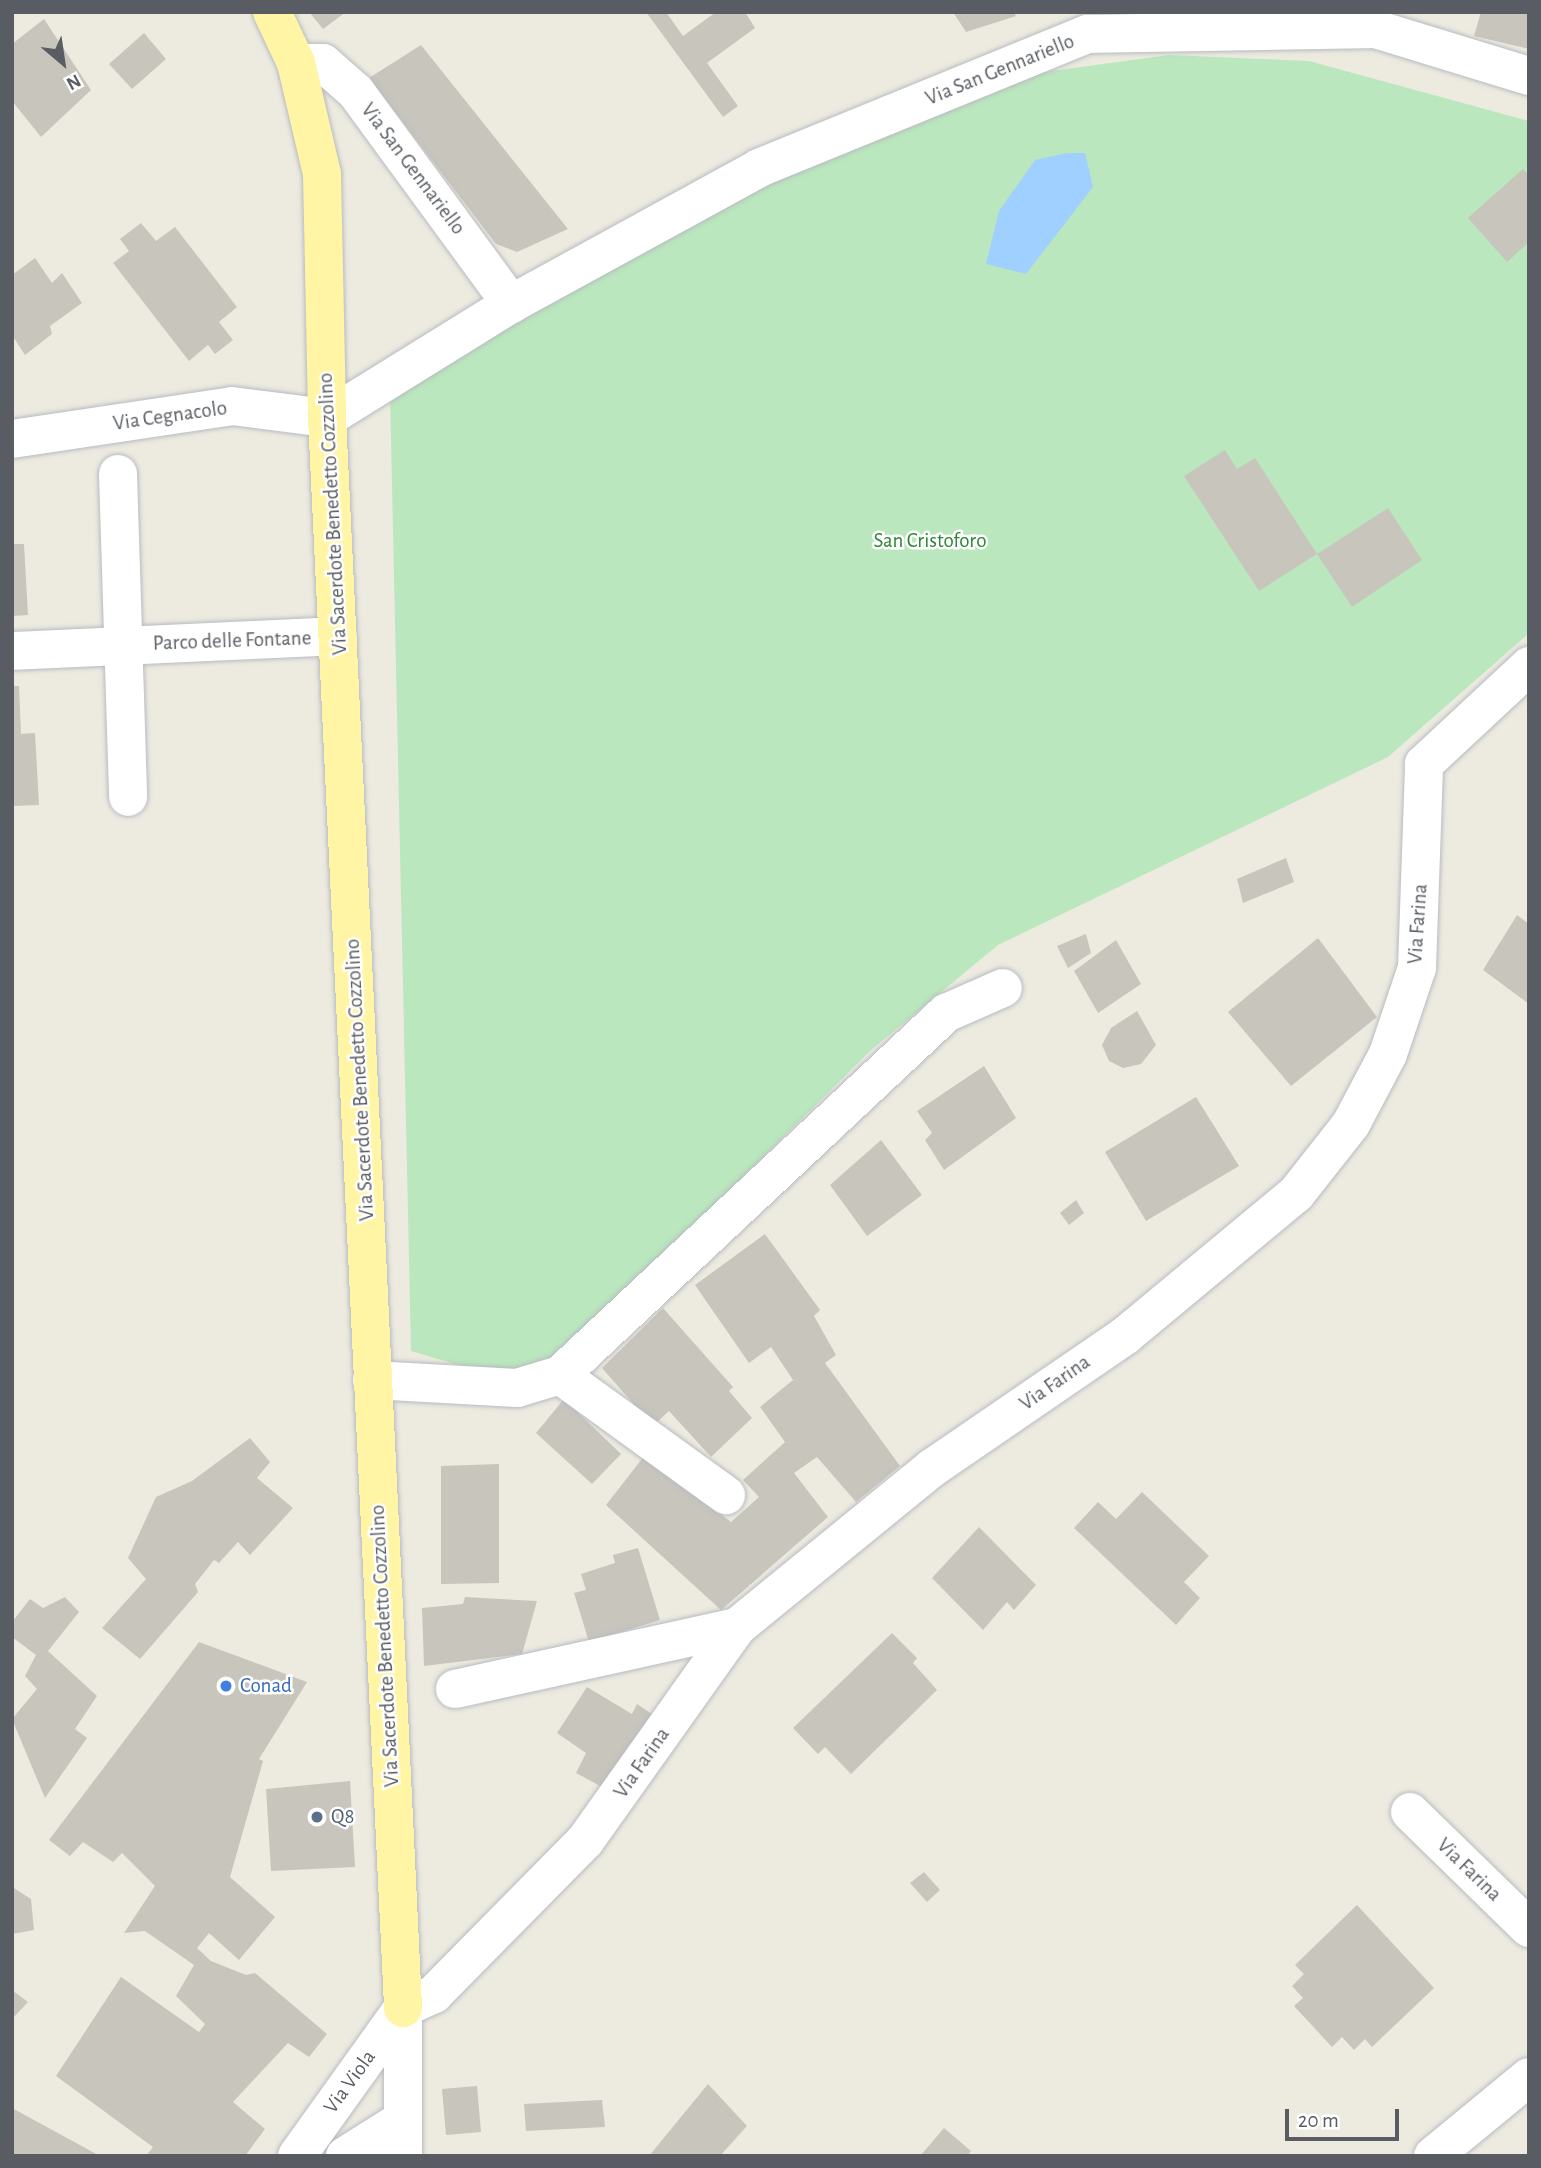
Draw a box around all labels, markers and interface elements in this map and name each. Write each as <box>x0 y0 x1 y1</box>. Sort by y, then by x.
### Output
north arrow <box>28 28 98 98</box>
street label: Via San Gennariello <box>922 29 1078 111</box>
text: N <box>63 70 84 93</box>
street label: Via San Gennariello <box>355 98 471 240</box>
street label: Via Sacerdote Benedetto Cozzolino <box>313 372 353 656</box>
street label: Via Cegnacolo <box>111 396 229 436</box>
park label: San Cristoforo <box>874 528 986 554</box>
street label: Parco delle Fontane <box>152 626 312 656</box>
street label: Via Farina <box>1403 883 1433 965</box>
street label: Via Sacerdote Benedetto Cozzolino <box>340 938 380 1222</box>
street label: Via Farina <box>1015 1350 1095 1416</box>
street label: Via Sacerdote Benedetto Cozzolino <box>365 1504 405 1788</box>
place label: Conad <box>240 1673 292 1699</box>
marker: Conad <box>218 1678 234 1694</box>
street label: Via Farina <box>609 1723 675 1803</box>
place label: Q8 <box>331 1804 354 1830</box>
marker: Q8 <box>309 1809 325 1825</box>
street label: Via Farina <box>1431 1833 1507 1907</box>
street label: Via Viola <box>319 2045 381 2119</box>
scale bar <box>1289 2094 1403 2138</box>
text: 20 m <box>1298 2110 1339 2131</box>

